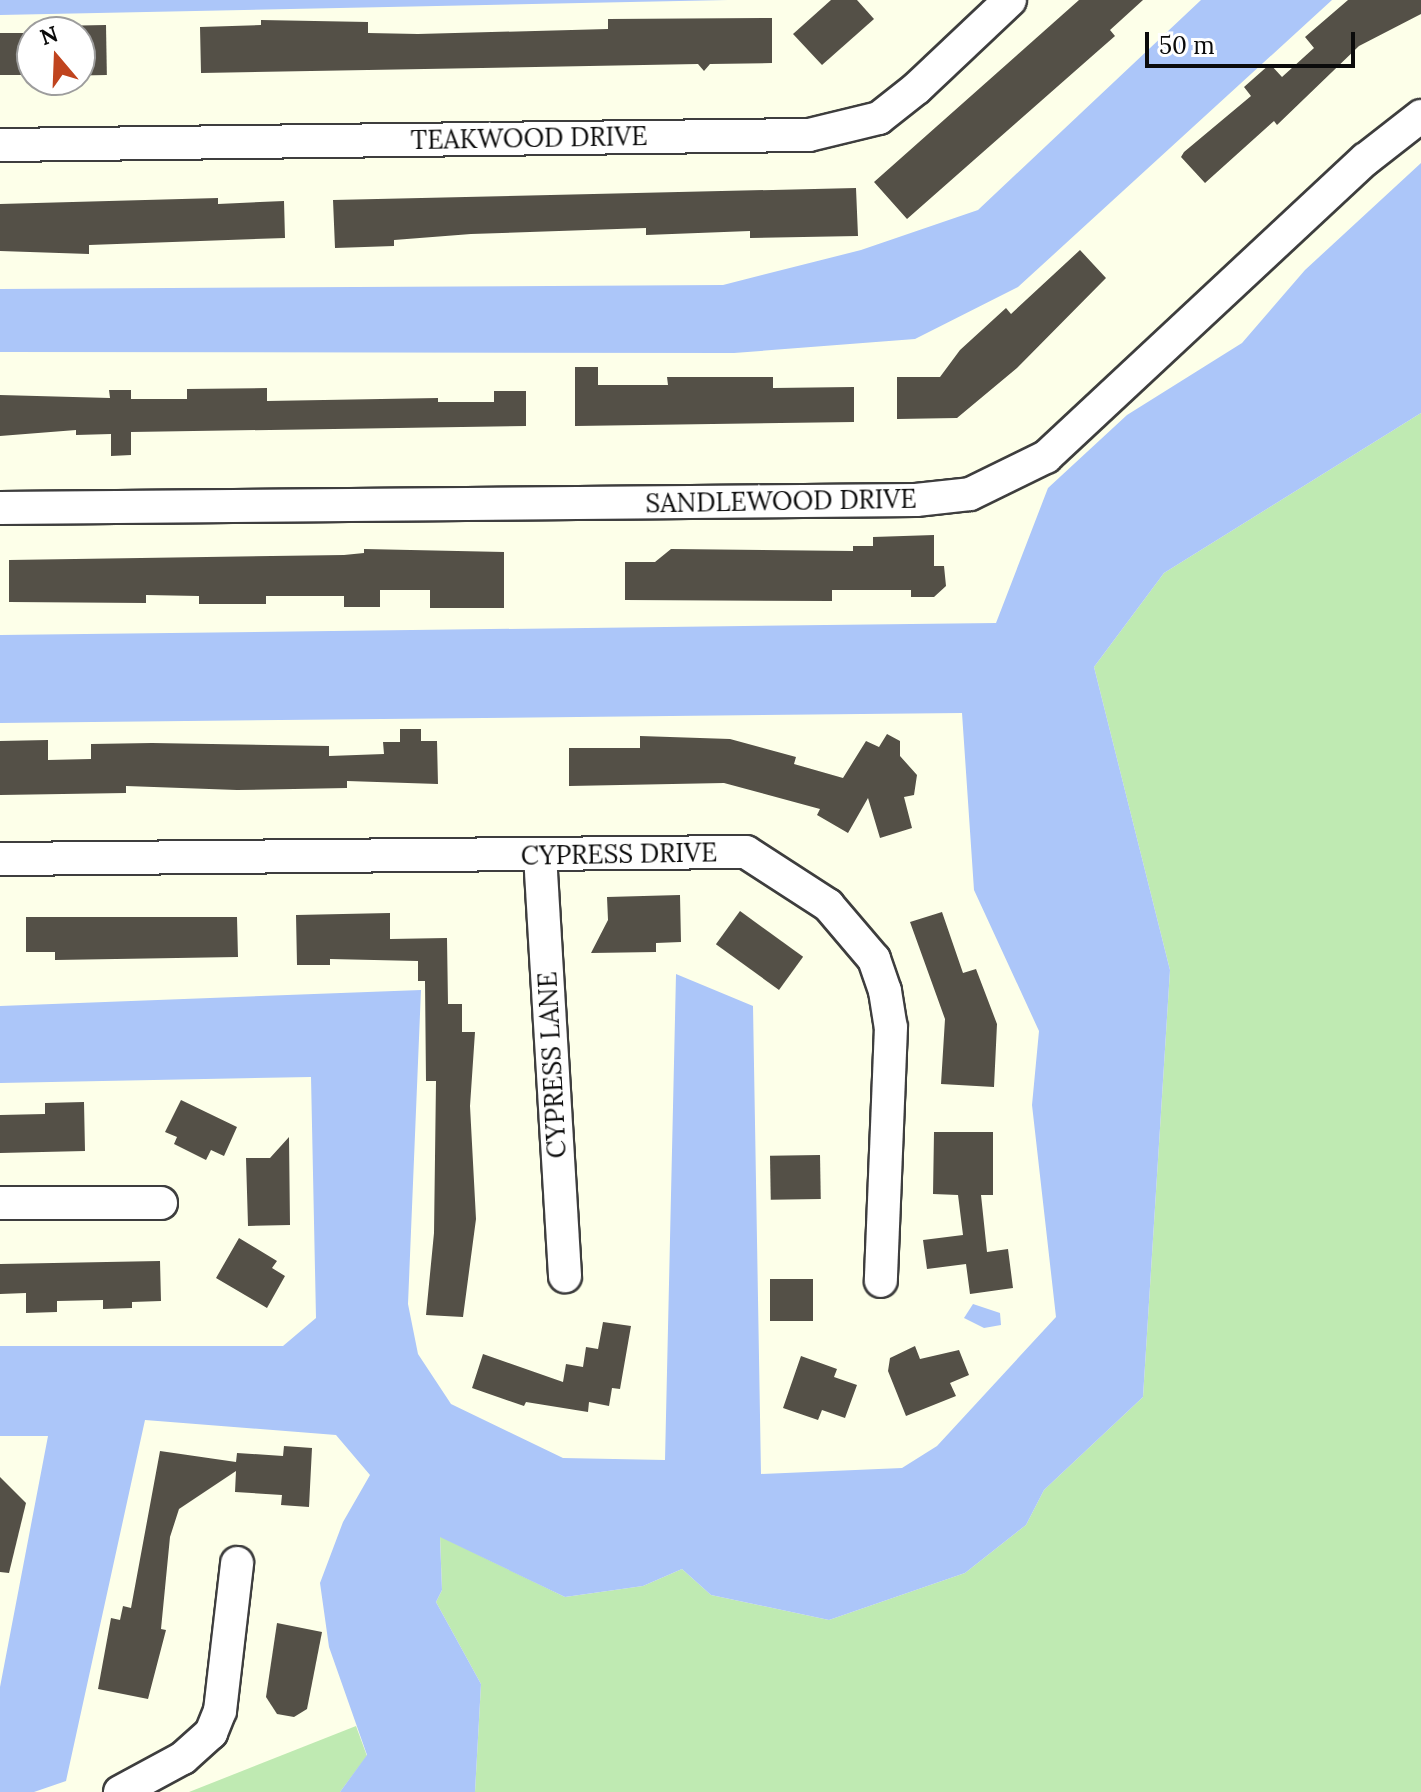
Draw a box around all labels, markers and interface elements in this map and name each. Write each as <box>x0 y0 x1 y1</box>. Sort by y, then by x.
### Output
north arrow <box>16 16 96 96</box>
scale bar <box>1149 16 1359 66</box>
text: N <box>36 19 61 51</box>
text: 50 m <box>1159 30 1215 61</box>
street label: TEAKWOOD DRIVE <box>410 120 648 156</box>
street label: SANDLEWOOD DRIVE <box>645 483 917 519</box>
street label: CYPRESS DRIVE <box>521 837 717 871</box>
street label: CYPRESS LANE <box>532 971 572 1159</box>

